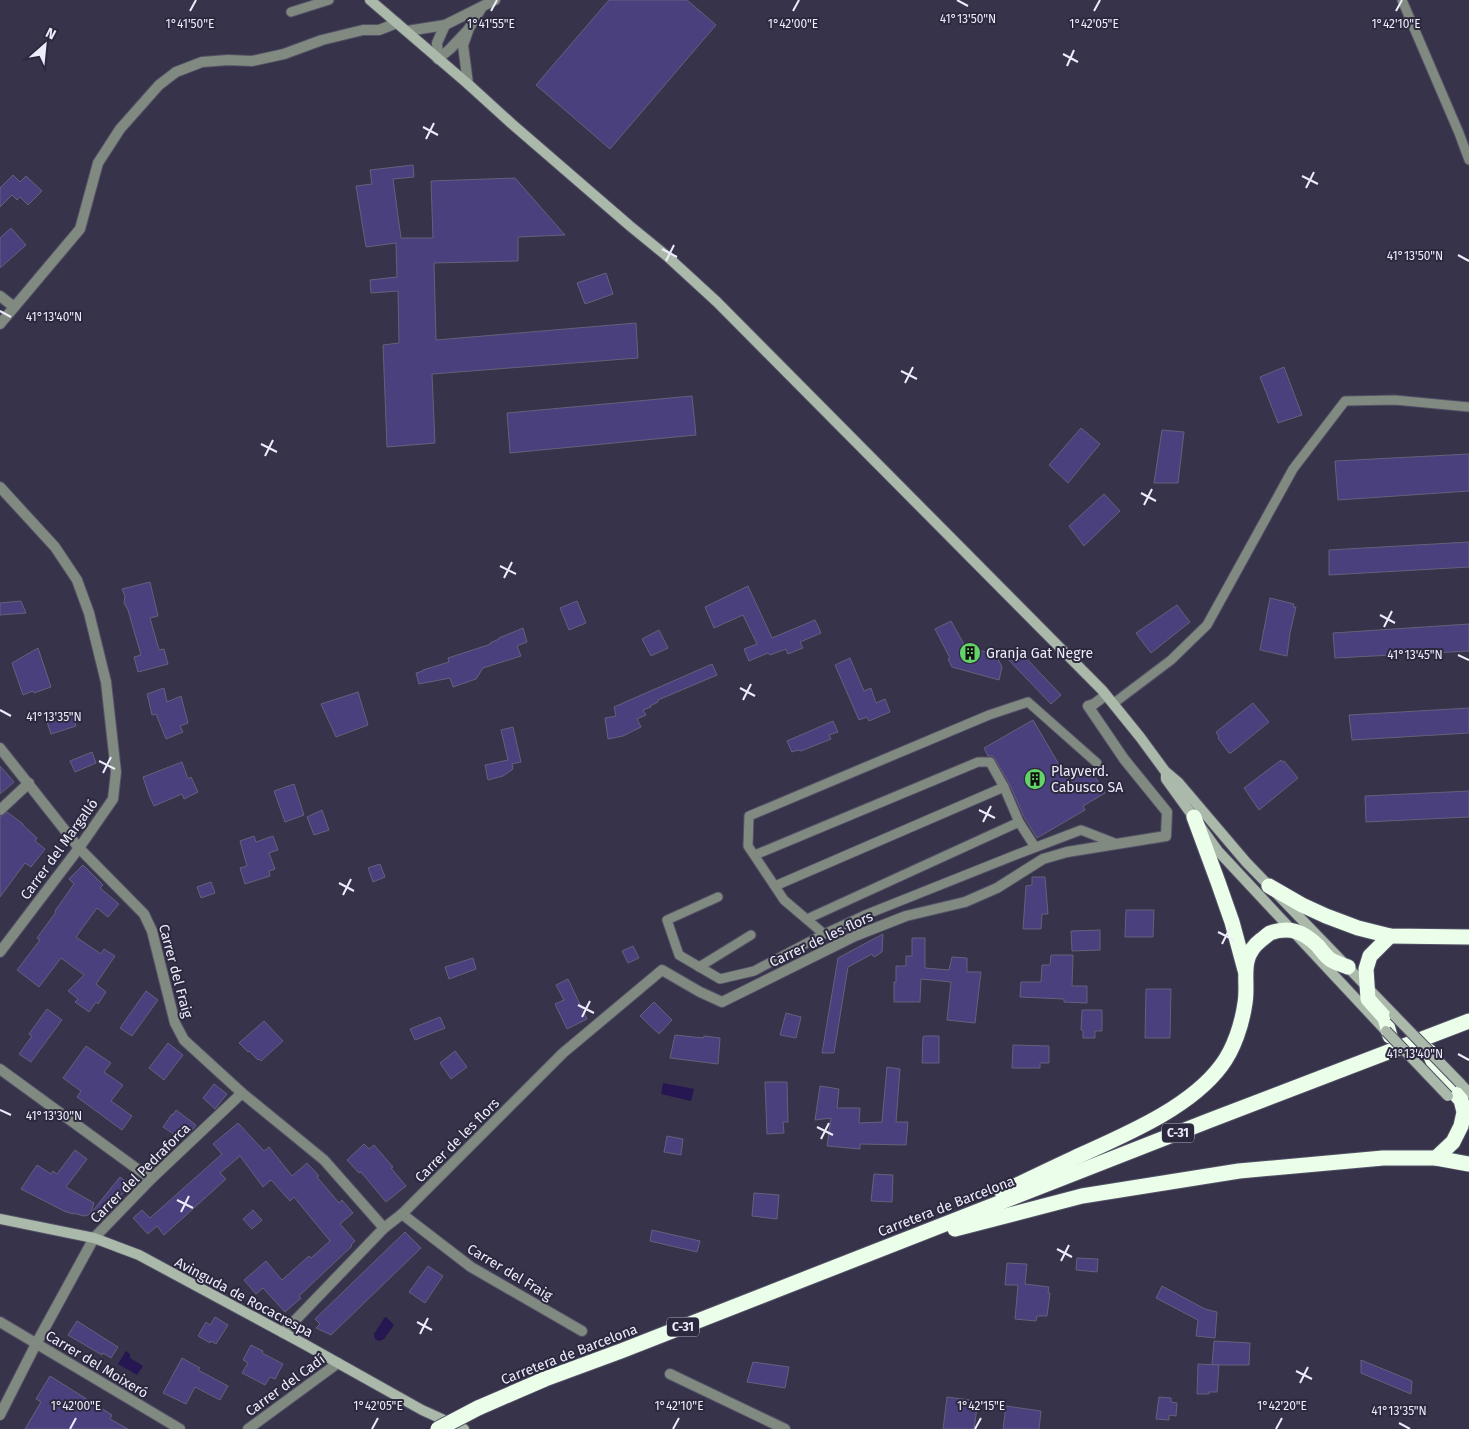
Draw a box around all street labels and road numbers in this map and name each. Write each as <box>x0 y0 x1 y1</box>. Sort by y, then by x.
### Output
street label: Carrer del Margalló <box>17 795 102 903</box>
street label: Carrer de les flors <box>767 908 876 971</box>
street label: Carrer del Fraig <box>155 922 196 1021</box>
street label: Carrer de les flors <box>412 1094 503 1186</box>
street label: Carrer del Pedraforca <box>87 1120 194 1227</box>
road number: C-31 <box>1162 1124 1194 1142</box>
street label: Carretera de Barcelona <box>875 1173 1017 1240</box>
street label: Carrer del Fraig <box>464 1240 556 1305</box>
street label: Avinguda de Rocacrespa <box>172 1254 316 1341</box>
road number: C-31 <box>667 1318 699 1336</box>
street label: Carretera de Barcelona <box>498 1321 640 1388</box>
street label: Carrer del Moixeró <box>42 1327 151 1402</box>
street label: Carrer del Cadí <box>242 1351 328 1420</box>

